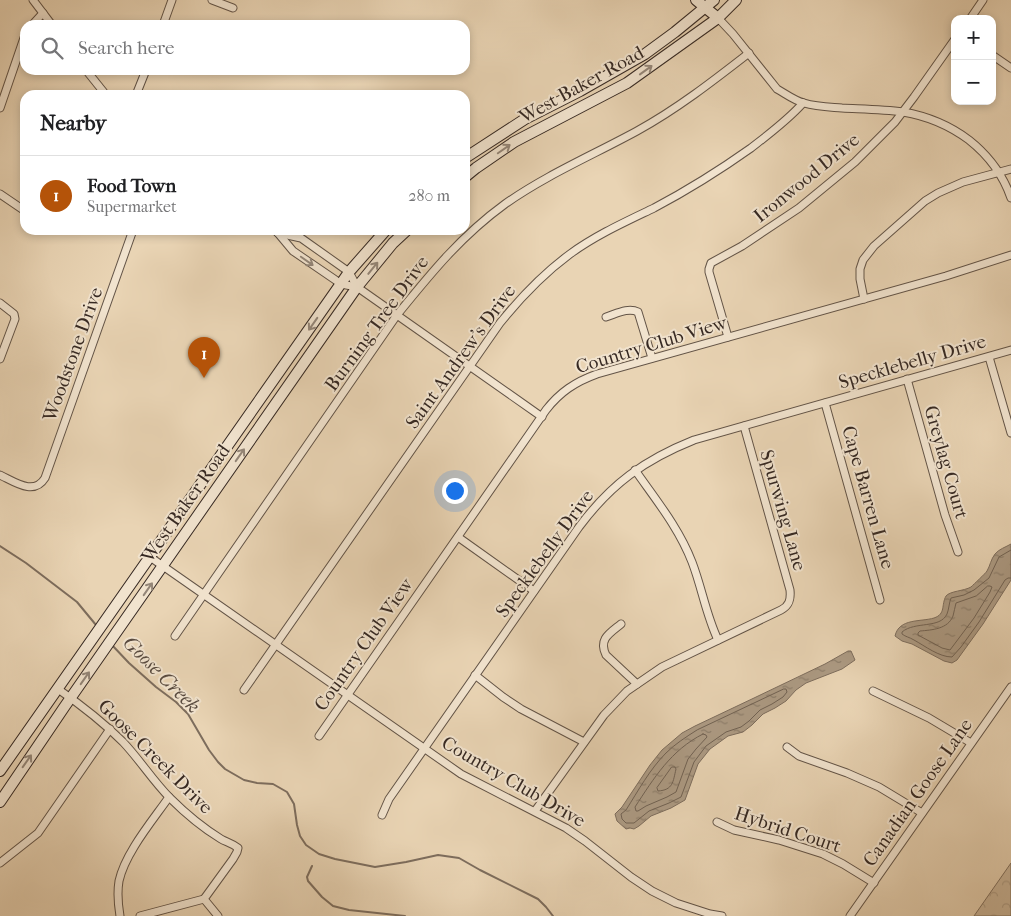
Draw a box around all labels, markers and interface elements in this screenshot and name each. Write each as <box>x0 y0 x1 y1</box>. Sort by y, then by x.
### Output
map controls <box>951 15 996 105</box>
button: + <box>951 15 996 60</box>
search box <box>20 20 470 75</box>
icon: search <box>38 34 66 62</box>
text: Search here <box>78 37 174 59</box>
street label: West Baker Road <box>514 41 648 129</box>
button: − <box>951 60 996 105</box>
one-way arrow <box>639 65 653 75</box>
text: Nearby <box>40 111 106 135</box>
street label: Ironwood Drive <box>749 129 864 227</box>
one-way arrow <box>497 144 511 154</box>
text: Food Town <box>87 175 176 197</box>
text: 1 <box>53 186 59 205</box>
text: 280 m <box>408 186 450 205</box>
text: Supermarket <box>87 197 177 216</box>
street label: Burning Tree Drive <box>320 252 433 396</box>
one-way arrow <box>300 256 314 266</box>
one-way arrow <box>367 262 378 275</box>
street label: Saint Andrew's Drive <box>401 280 520 433</box>
street label: Woodstone Drive <box>38 284 107 425</box>
street label: Country Club View <box>573 311 730 378</box>
one-way arrow <box>308 317 318 331</box>
street label: Specklebelly Drive <box>836 330 988 394</box>
pin: 1 <box>188 337 220 378</box>
street label: Greylag Court <box>919 403 973 522</box>
street label: Cape Barren Lane <box>837 423 899 571</box>
street label: West Baker Road <box>136 440 235 568</box>
street label: Spurwing Lane <box>755 447 811 573</box>
one-way arrow <box>235 448 245 462</box>
your location <box>442 478 468 504</box>
street label: Specklebelly Drive <box>491 486 598 622</box>
street label: Country Club View <box>310 573 418 715</box>
one-way arrow <box>143 582 153 596</box>
water label: Goose Creek <box>118 631 205 718</box>
one-way arrow <box>80 671 90 685</box>
street label: Goose Creek Drive <box>93 695 217 819</box>
street label: Canadian Goose Lane <box>859 715 977 871</box>
street label: Country Club Drive <box>438 732 589 832</box>
one-way arrow <box>22 754 32 768</box>
street label: Hybrid Court <box>732 802 844 858</box>

